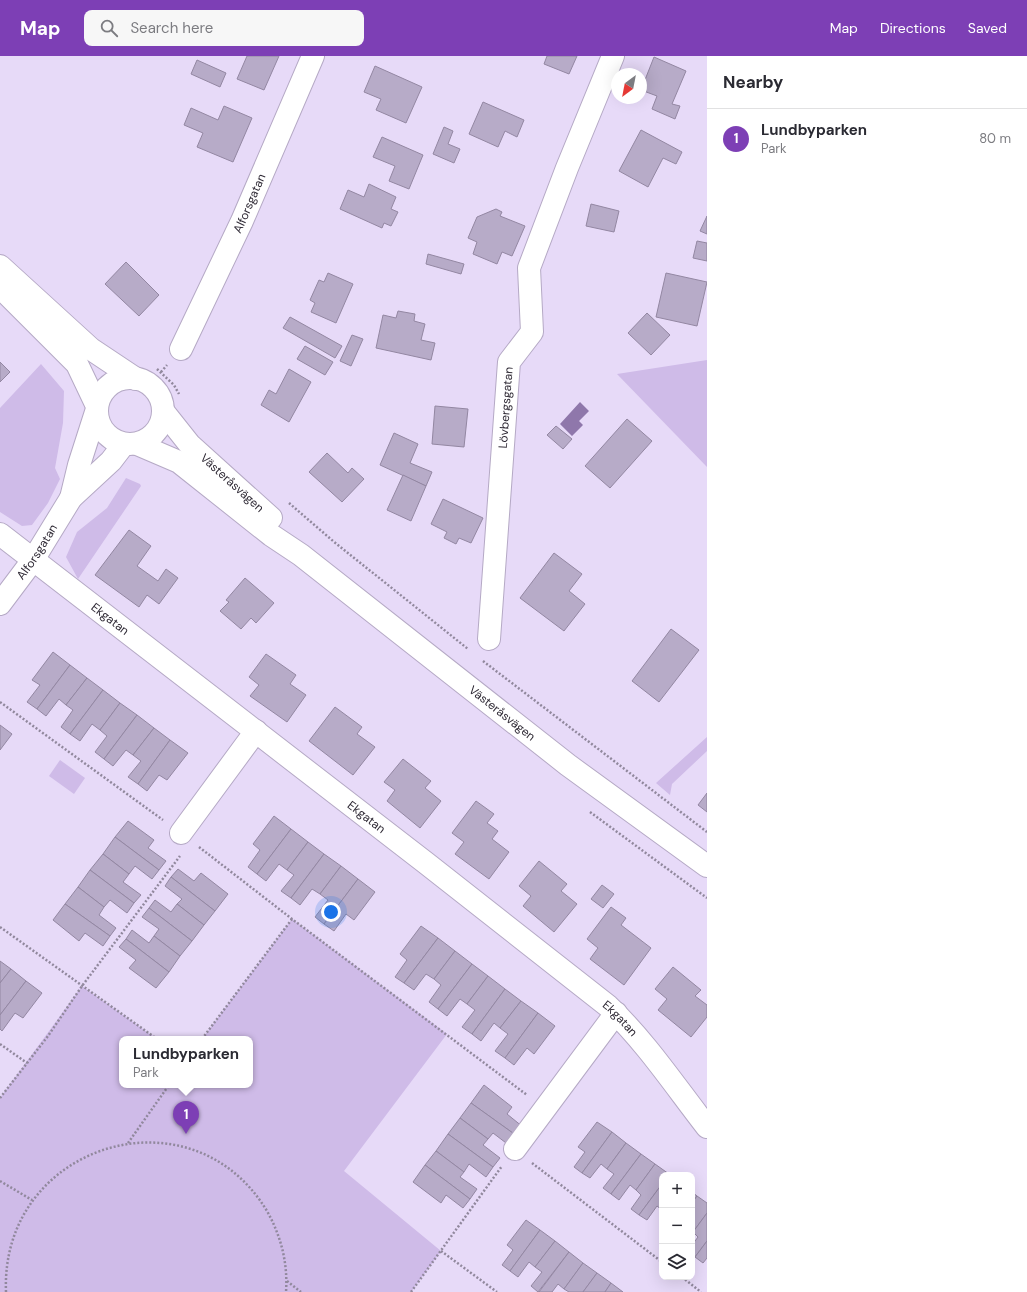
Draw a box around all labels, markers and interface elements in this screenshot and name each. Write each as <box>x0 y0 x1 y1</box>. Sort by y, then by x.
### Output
search box <box>84 10 364 46</box>
text: Map <box>20 16 60 41</box>
icon: search <box>98 17 120 39</box>
text: Search here <box>130 18 213 38</box>
text: Map <box>830 19 858 37</box>
text: Directions <box>880 19 946 37</box>
text: Saved <box>968 19 1007 37</box>
north arrow <box>611 68 647 104</box>
text: Nearby <box>723 71 783 93</box>
text: Lundbyparken <box>761 120 867 140</box>
text: 1 <box>734 130 738 147</box>
text: 80 m <box>979 130 1011 147</box>
text: Park <box>761 140 787 157</box>
street label: Alforsgatan <box>229 171 269 236</box>
street label: Lövbergsgatan <box>495 366 517 449</box>
street label: Västeråsvägen <box>197 450 267 516</box>
street label: Alforsgatan <box>13 521 61 583</box>
street label: Ekgatan <box>88 599 132 639</box>
street label: Västeråsvägen <box>465 682 539 744</box>
street label: Ekgatan <box>344 797 389 837</box>
your location <box>321 902 341 922</box>
street label: Ekgatan <box>599 997 641 1040</box>
popup <box>119 1036 253 1088</box>
text: Lundbyparken <box>133 1044 239 1064</box>
text: Park <box>133 1064 159 1081</box>
pin: 1 <box>173 1101 199 1134</box>
map controls <box>659 1172 695 1280</box>
button: + <box>659 1172 695 1208</box>
button: − <box>659 1208 695 1244</box>
button: layers <box>659 1244 695 1280</box>

